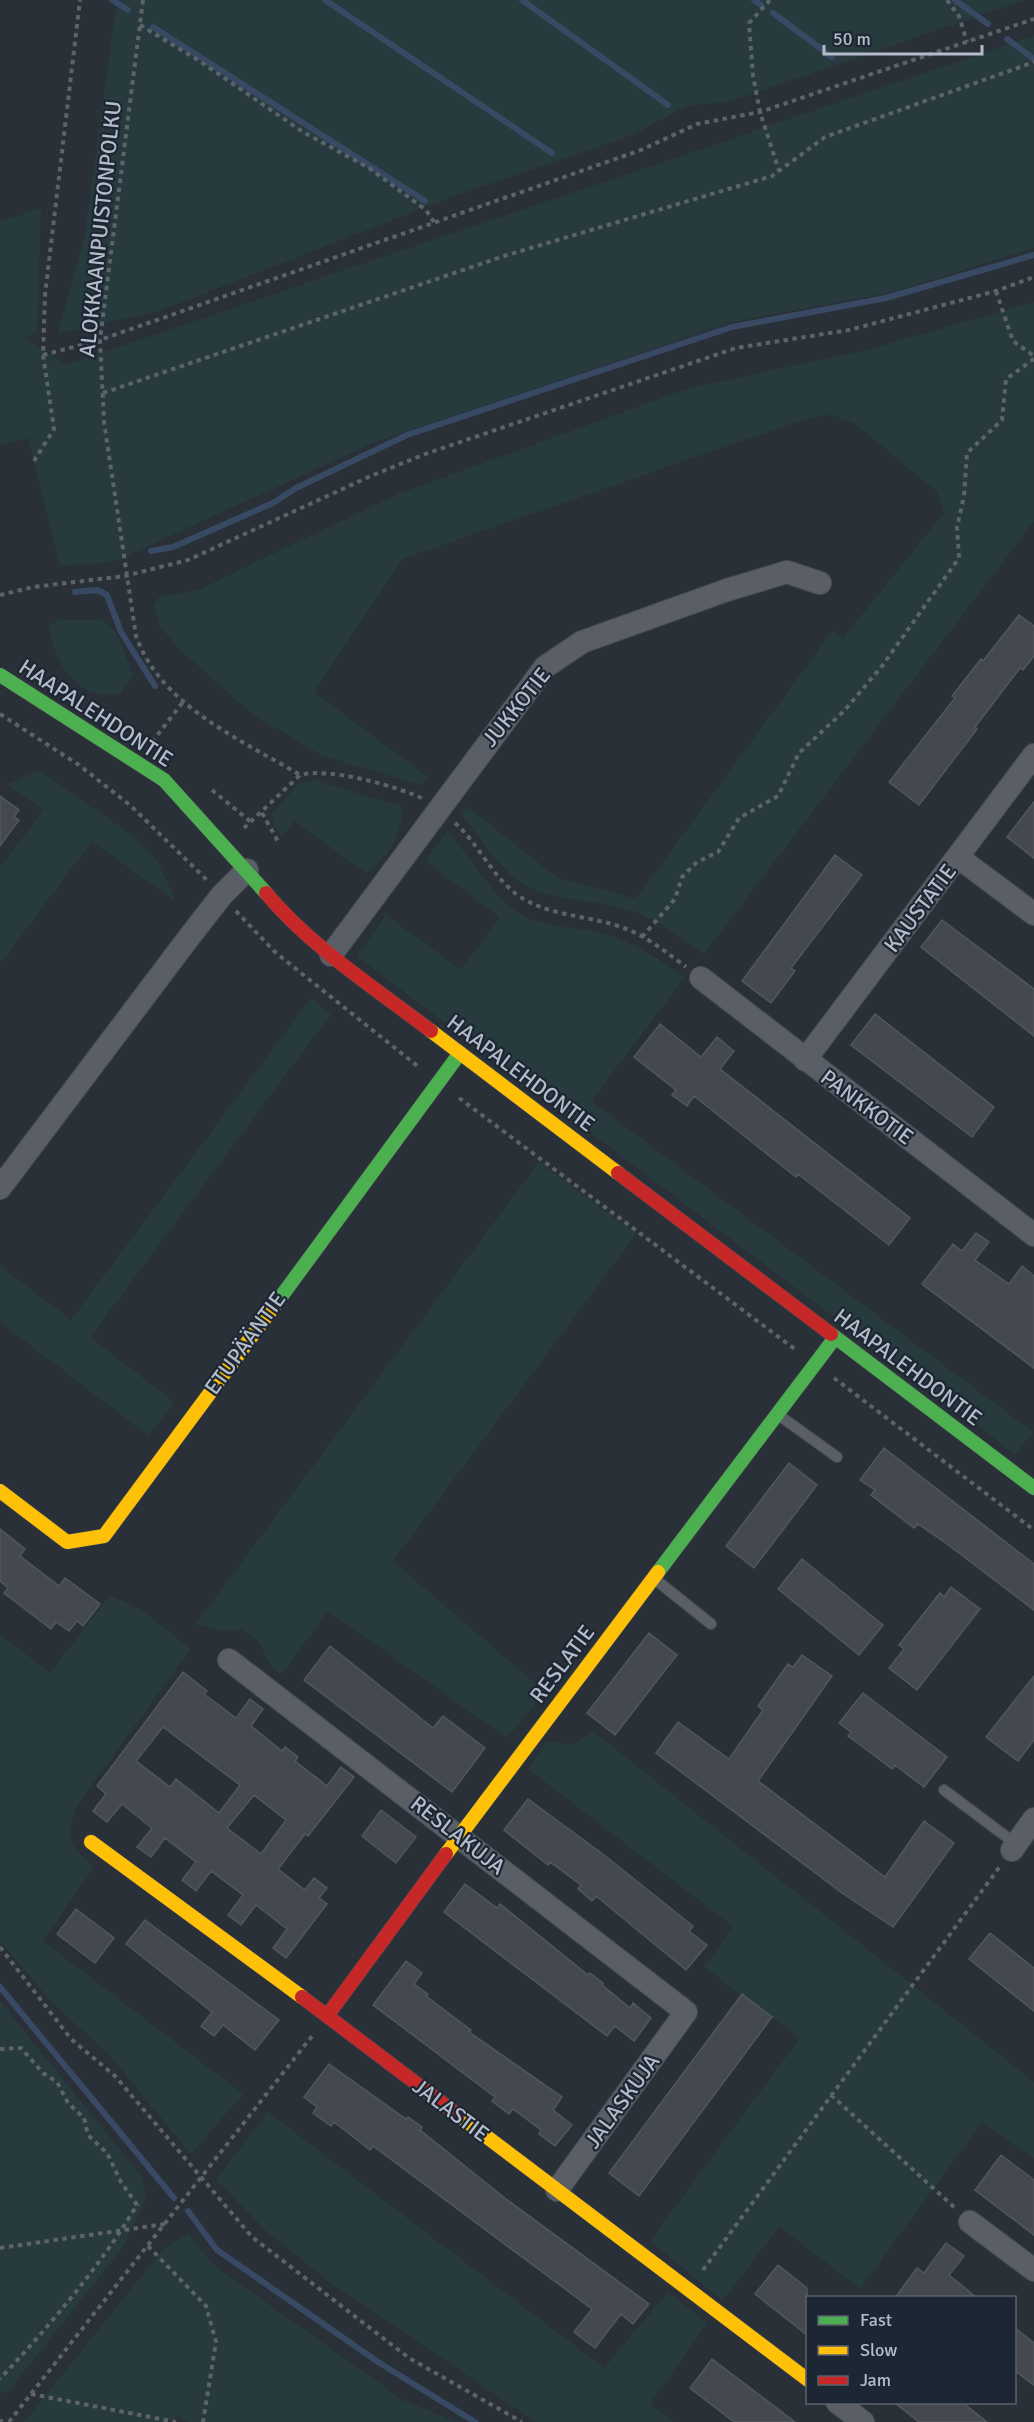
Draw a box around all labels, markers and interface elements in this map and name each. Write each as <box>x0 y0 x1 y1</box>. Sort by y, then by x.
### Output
scale bar <box>824 18 982 56</box>
text: 50 m <box>833 28 871 50</box>
street label: ALOKKAANPUISTONPOLKU <box>73 99 127 359</box>
street label: HAAPALEHDONTIE <box>14 653 178 773</box>
street label: JUKKOTIE <box>476 662 556 752</box>
street label: KAUSTATIE <box>878 858 962 958</box>
street label: HAAPALEHDONTIE <box>442 1009 600 1137</box>
street label: PANKKOTIE <box>815 1063 919 1151</box>
street label: ETUPÄÄNTIE <box>199 1286 291 1400</box>
street label: HAAPALEHDONTIE <box>829 1303 987 1431</box>
street label: RESLATIE <box>524 1620 600 1708</box>
street label: RESLAKUJA <box>405 1790 511 1881</box>
street label: JALASKUJA <box>579 2048 666 2153</box>
street label: JALASTIE <box>407 2072 495 2148</box>
legend <box>806 2296 1016 2404</box>
text: Fast <box>860 2309 892 2331</box>
text: Slow <box>860 2339 897 2361</box>
text: Jam <box>860 2369 891 2391</box>

